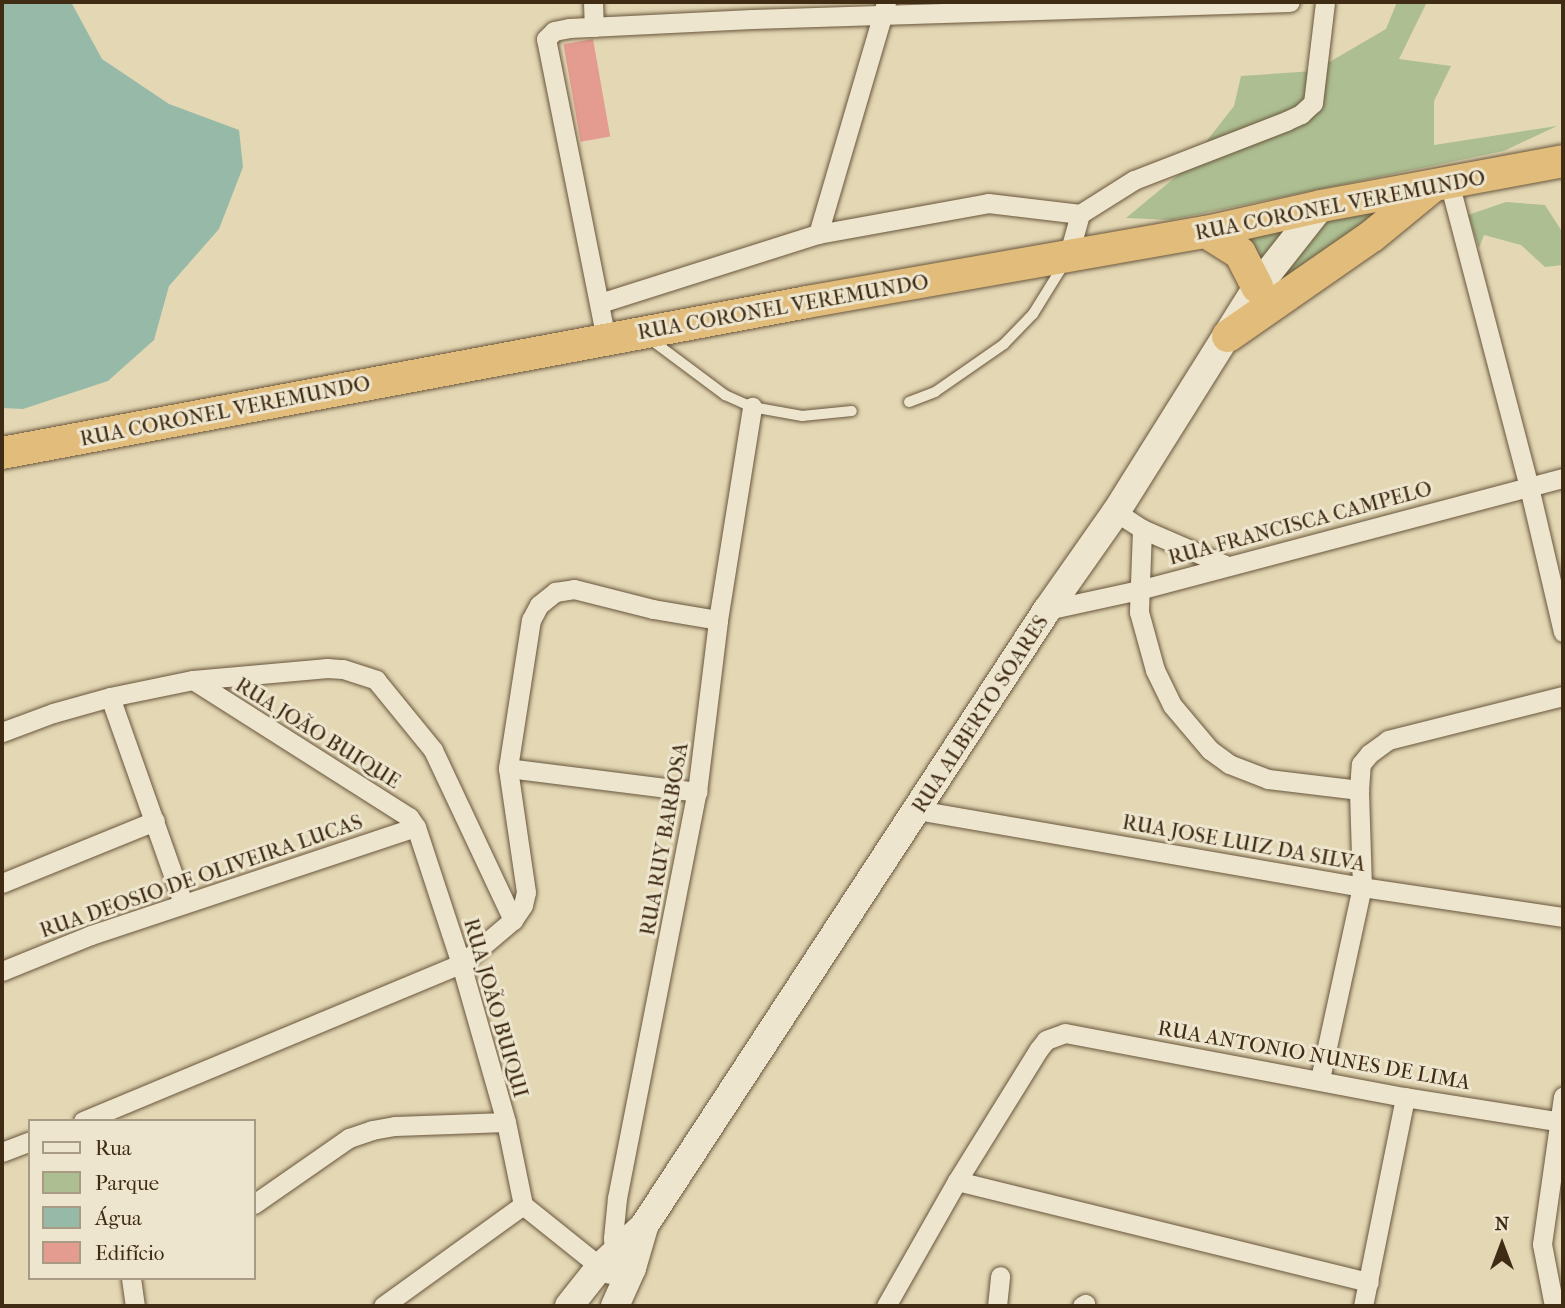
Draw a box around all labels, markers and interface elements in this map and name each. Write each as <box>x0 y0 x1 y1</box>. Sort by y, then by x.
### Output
street label: RUA CORONEL VEREMUNDO <box>1193 164 1487 246</box>
street label: RUA CORONEL VEREMUNDO <box>636 269 930 345</box>
street label: RUA CORONEL VEREMUNDO <box>78 370 372 452</box>
street label: RUA FRANCISCA CAMPELO <box>1165 476 1435 570</box>
street label: RUA ALBERTO SOARES <box>907 610 1053 818</box>
street label: RUA JOÃO BUIQUE <box>231 672 405 794</box>
street label: RUA RUY BARBOSA <box>635 741 693 937</box>
street label: RUA DEOSIO DE OLIVEIRA LUCAS <box>36 809 366 943</box>
street label: RUA JOSE LUIZ DA SILVA <box>1120 809 1368 877</box>
street label: RUA JOÃO BUIQUI <box>458 915 534 1101</box>
street label: RUA ANTONIO NUNES DE LIMA <box>1156 1015 1472 1095</box>
legend <box>28 1119 256 1280</box>
text: Rua <box>95 1136 132 1160</box>
text: Parque <box>95 1171 159 1195</box>
text: Água <box>95 1206 142 1230</box>
north arrow <box>1467 1210 1537 1280</box>
text: N <box>1495 1213 1509 1235</box>
text: Edifício <box>95 1241 164 1265</box>

